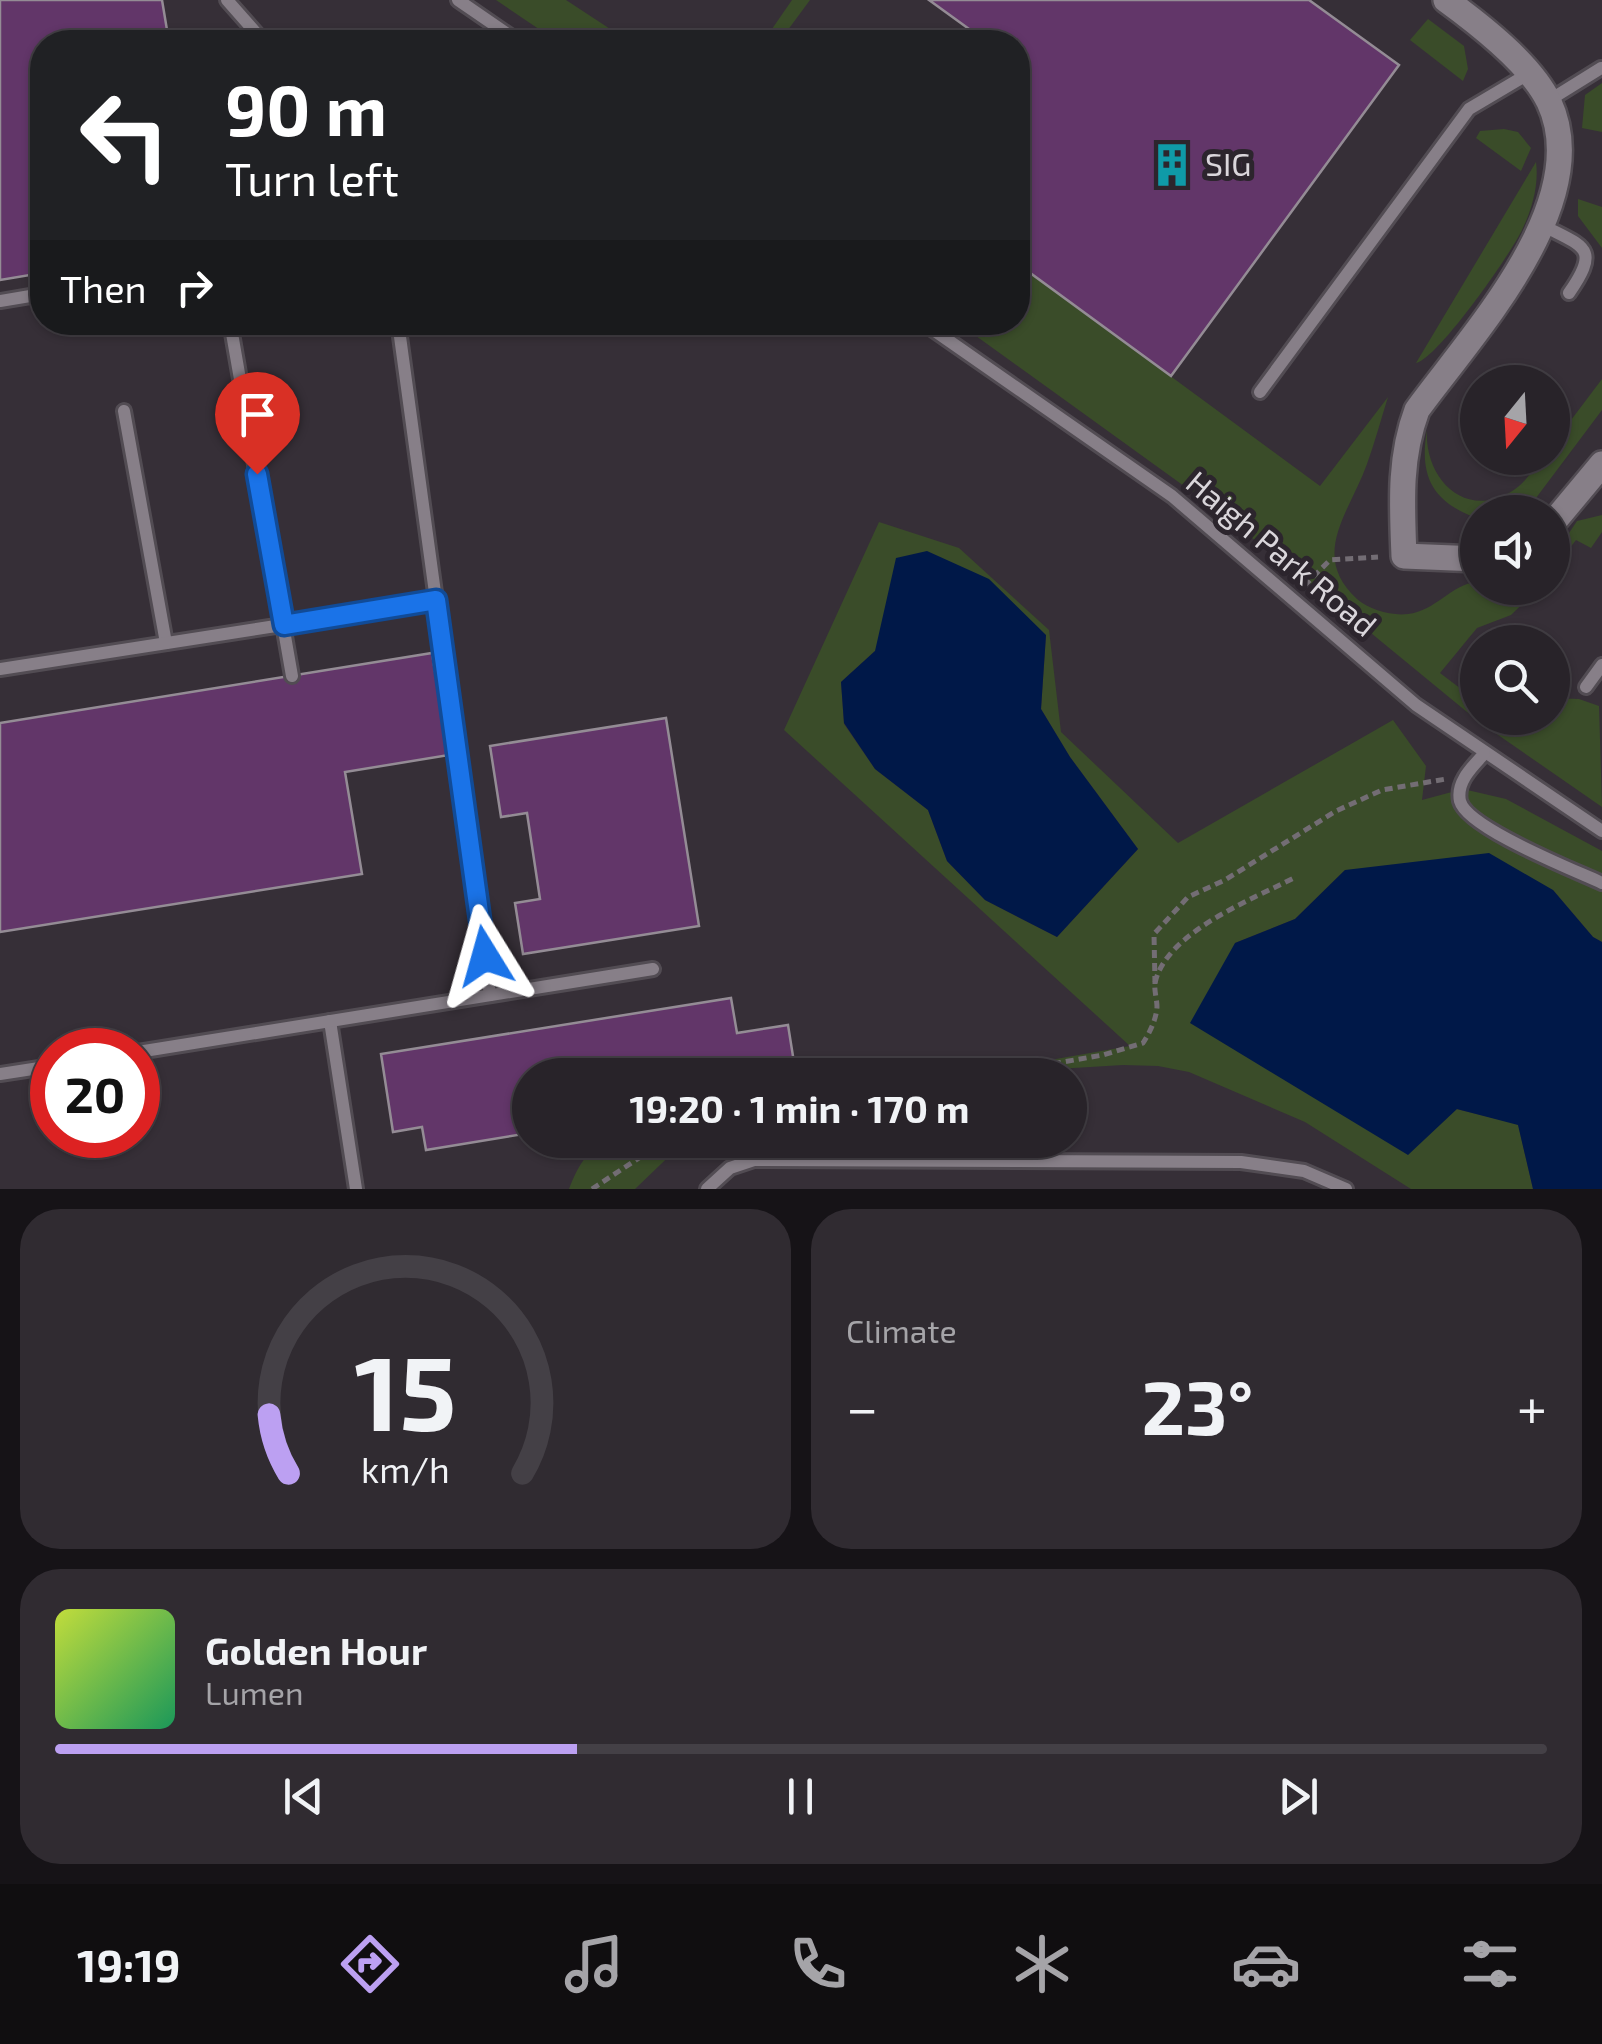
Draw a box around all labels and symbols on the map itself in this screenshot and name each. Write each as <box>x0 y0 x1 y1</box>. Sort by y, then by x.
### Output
building icon: SIG <box>1148 141 1196 189</box>
place label: SIG <box>1205 144 1251 182</box>
north arrow <box>1460 365 1570 475</box>
pin <box>215 372 300 475</box>
street label: Haigh Park Road <box>1180 462 1385 643</box>
position arrow <box>433 904 537 1008</box>
speed limit sign: 20 <box>30 1028 160 1158</box>

